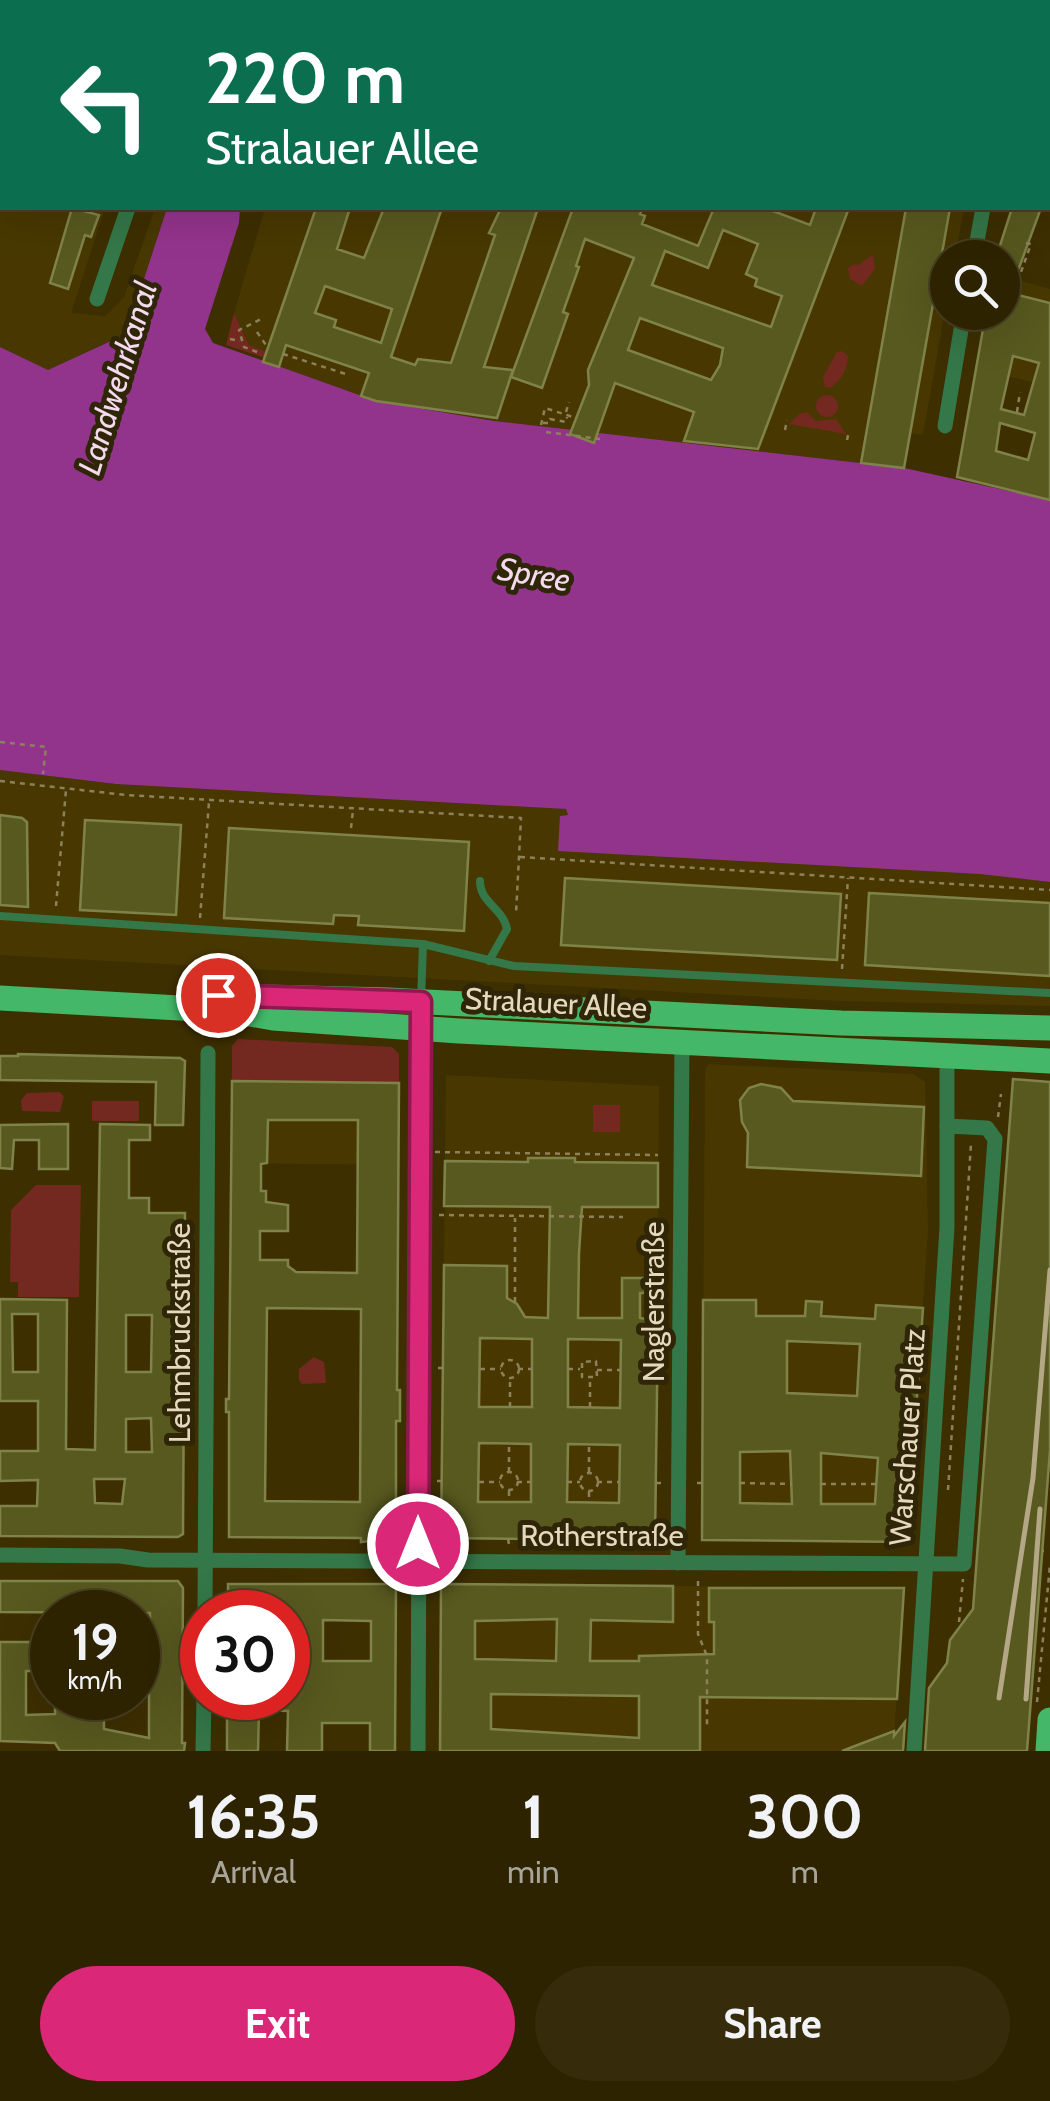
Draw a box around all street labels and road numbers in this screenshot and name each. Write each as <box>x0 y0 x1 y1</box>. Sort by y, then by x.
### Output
street label: Stralauer Allee <box>464 980 648 1026</box>
street label: Naglerstraße <box>635 1222 672 1382</box>
street label: Lehmbruckstraße <box>161 1223 198 1443</box>
street label: Warschauer Platz <box>881 1327 933 1547</box>
street label: Rotherstraße <box>520 1517 684 1554</box>

